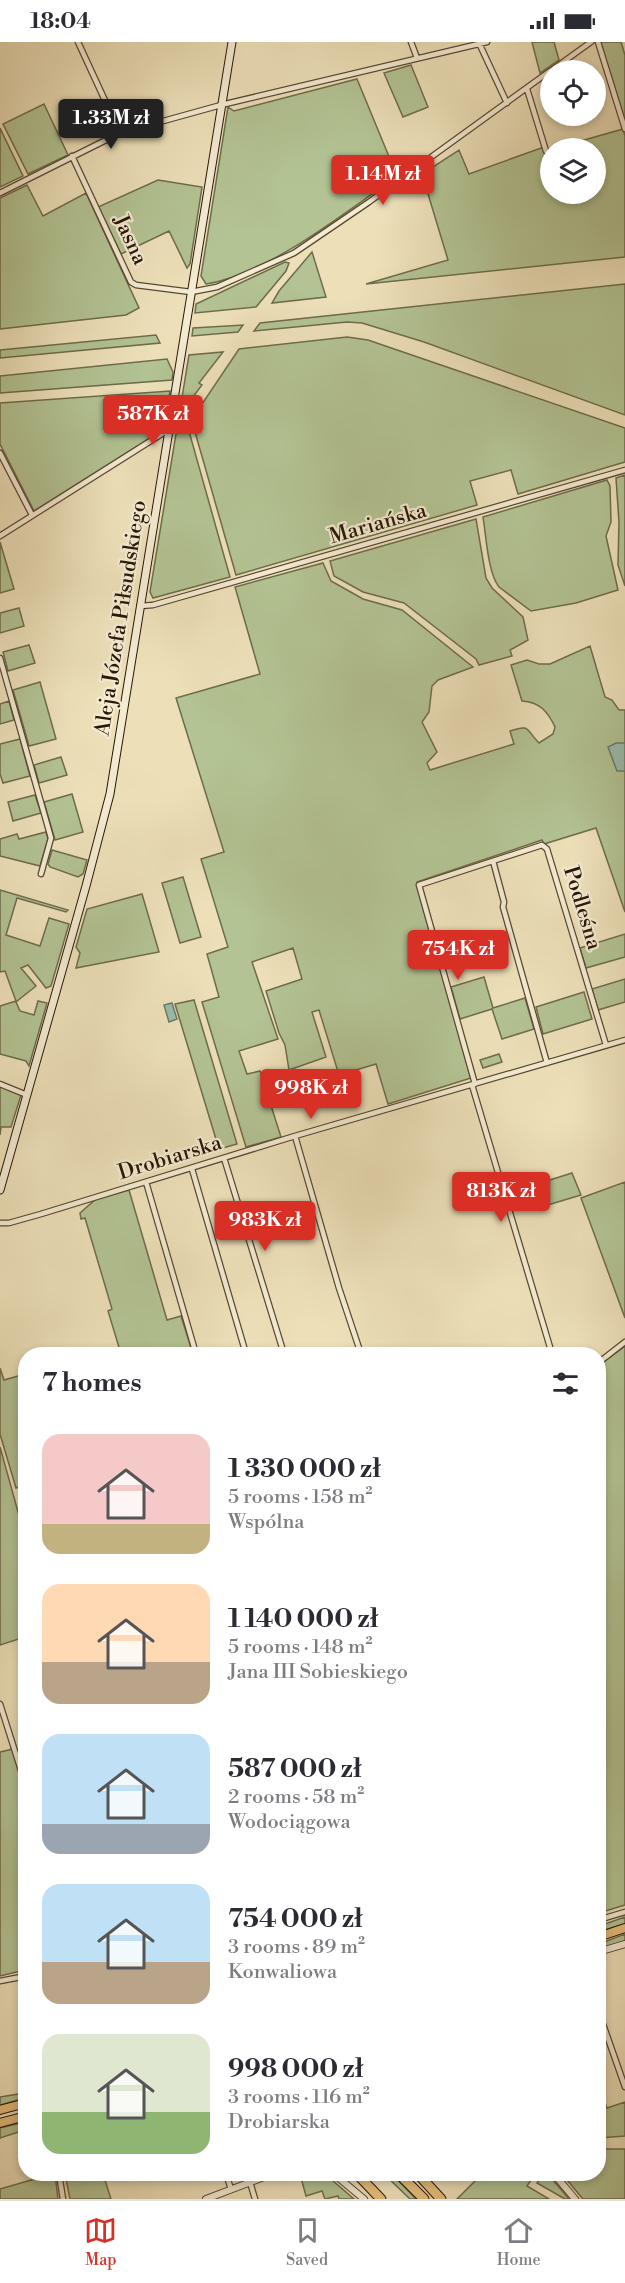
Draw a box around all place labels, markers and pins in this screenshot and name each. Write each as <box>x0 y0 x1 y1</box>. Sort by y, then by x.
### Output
pin: 1.33M zł <box>49 99 173 150</box>
pin: 1.14M zł <box>321 155 445 206</box>
pin: 587K zł <box>98 395 208 446</box>
pin: 754K zł <box>403 930 513 981</box>
pin: 998K zł <box>256 1069 366 1120</box>
pin: 813K zł <box>446 1172 556 1223</box>
pin: 983K zł <box>210 1201 320 1252</box>

